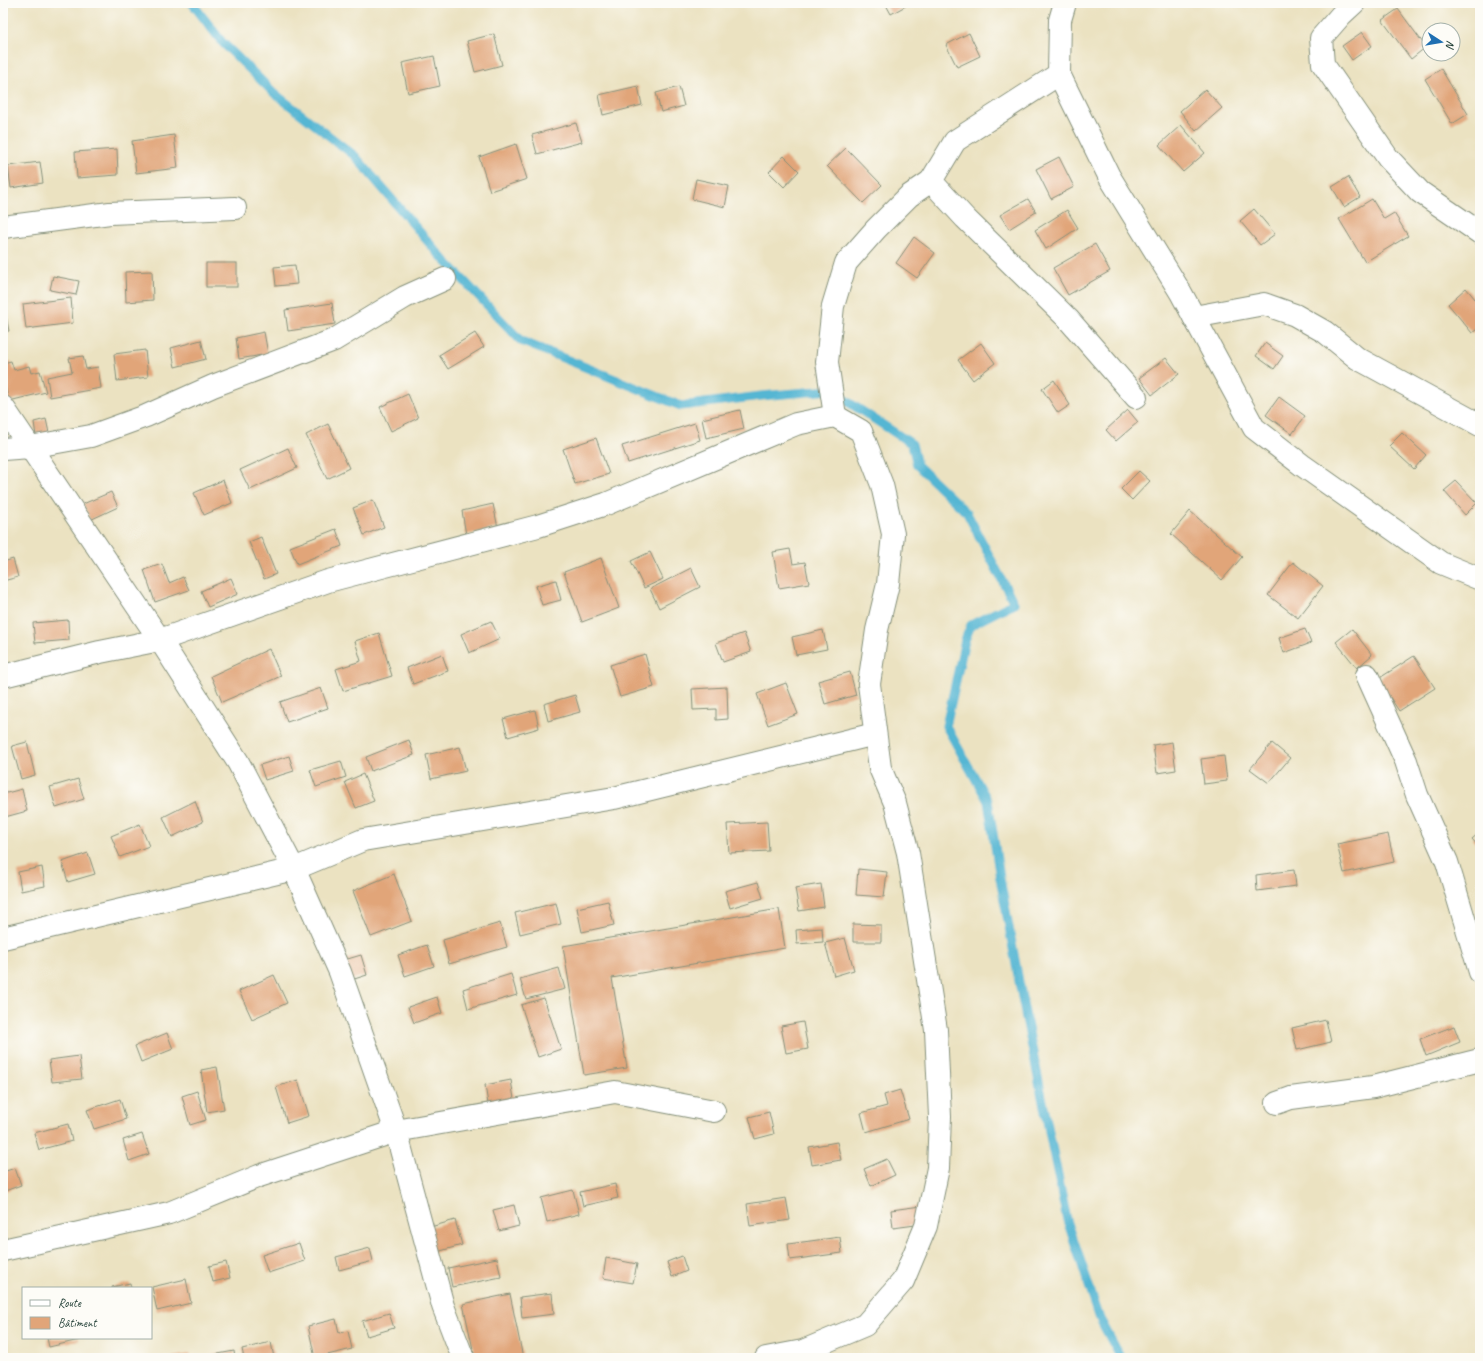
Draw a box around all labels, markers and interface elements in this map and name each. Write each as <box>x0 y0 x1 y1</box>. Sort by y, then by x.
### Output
north arrow <box>1421 22 1461 62</box>
text: N <box>1443 39 1458 51</box>
legend <box>22 1287 152 1339</box>
text: Route <box>58 1295 82 1311</box>
text: Bâtiment <box>58 1315 97 1331</box>

